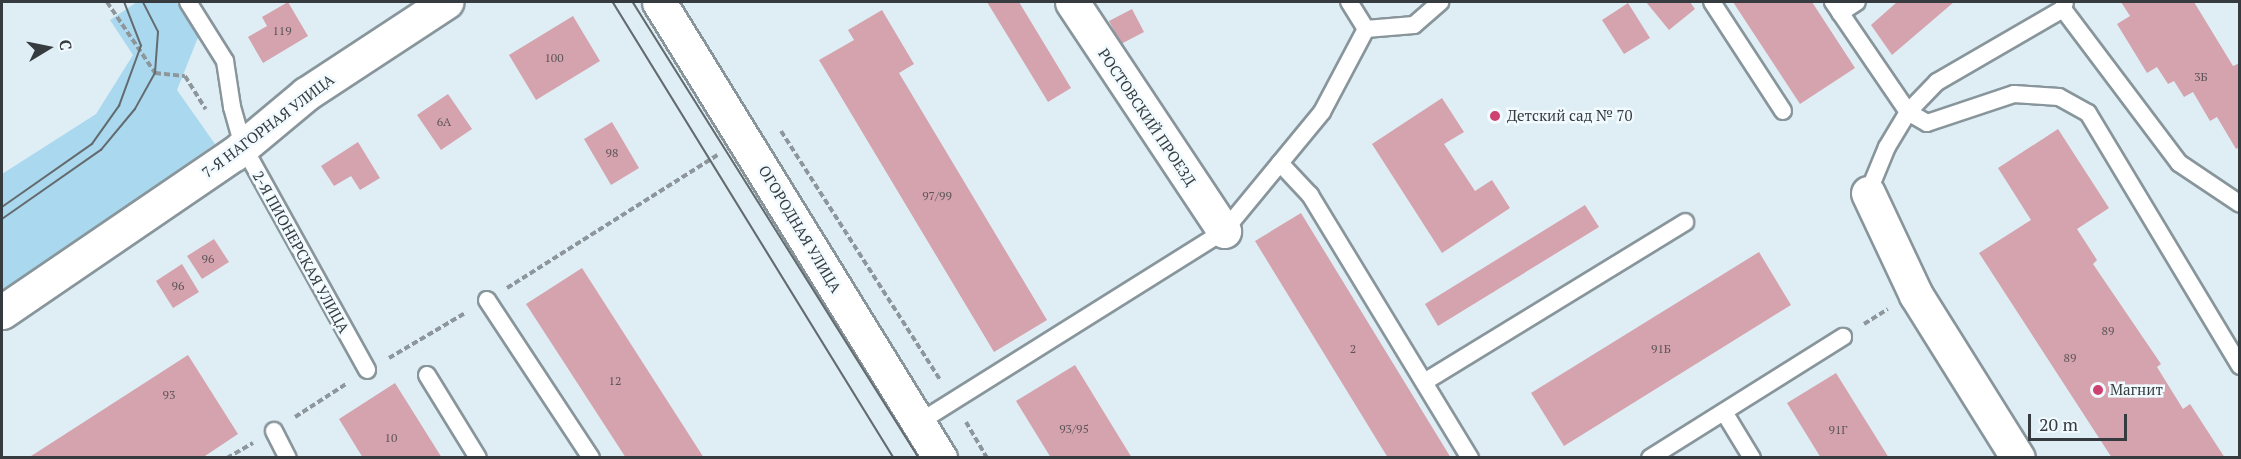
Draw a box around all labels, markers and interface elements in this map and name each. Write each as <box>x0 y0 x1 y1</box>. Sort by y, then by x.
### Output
north arrow <box>18 18 78 78</box>
house number: 119 <box>272 24 292 38</box>
text: С <box>54 38 77 52</box>
street label: РОСТОВСКИЙ ПРОЕЗД <box>1094 45 1200 189</box>
house number: 100 <box>544 51 564 65</box>
street label: 7-Я НАГОРНАЯ УЛИЦА <box>198 70 338 182</box>
house number: 3Б <box>2194 70 2208 84</box>
place label: Детский сад № 70 <box>1507 107 1632 125</box>
marker: Детский сад № 70 <box>1488 109 1502 123</box>
house number: 6А <box>437 115 451 129</box>
house number: 98 <box>606 146 618 160</box>
street label: ОГОРОДНАЯ УЛИЦА <box>755 162 845 296</box>
street label: 2-Я ПИОНЕРСКАЯ УЛИЦА <box>249 168 353 336</box>
house number: 97/99 <box>922 189 952 203</box>
house number: 96 <box>202 252 214 266</box>
house number: 96 <box>172 279 184 293</box>
house number: 89 <box>2102 324 2114 338</box>
house number: 2 <box>1350 342 1356 356</box>
house number: 91Б <box>1651 342 1671 356</box>
house number: 89 <box>2064 351 2076 365</box>
house number: 12 <box>609 374 621 388</box>
place label: Магнит <box>2110 381 2163 399</box>
marker: Магнит <box>2091 383 2105 397</box>
house number: 93 <box>163 388 175 402</box>
scale bar <box>2031 402 2130 440</box>
text: 20 m <box>2039 412 2078 436</box>
house number: 93/95 <box>1059 422 1089 436</box>
house number: 91Г <box>1829 423 1847 437</box>
house number: 10 <box>385 431 397 445</box>

